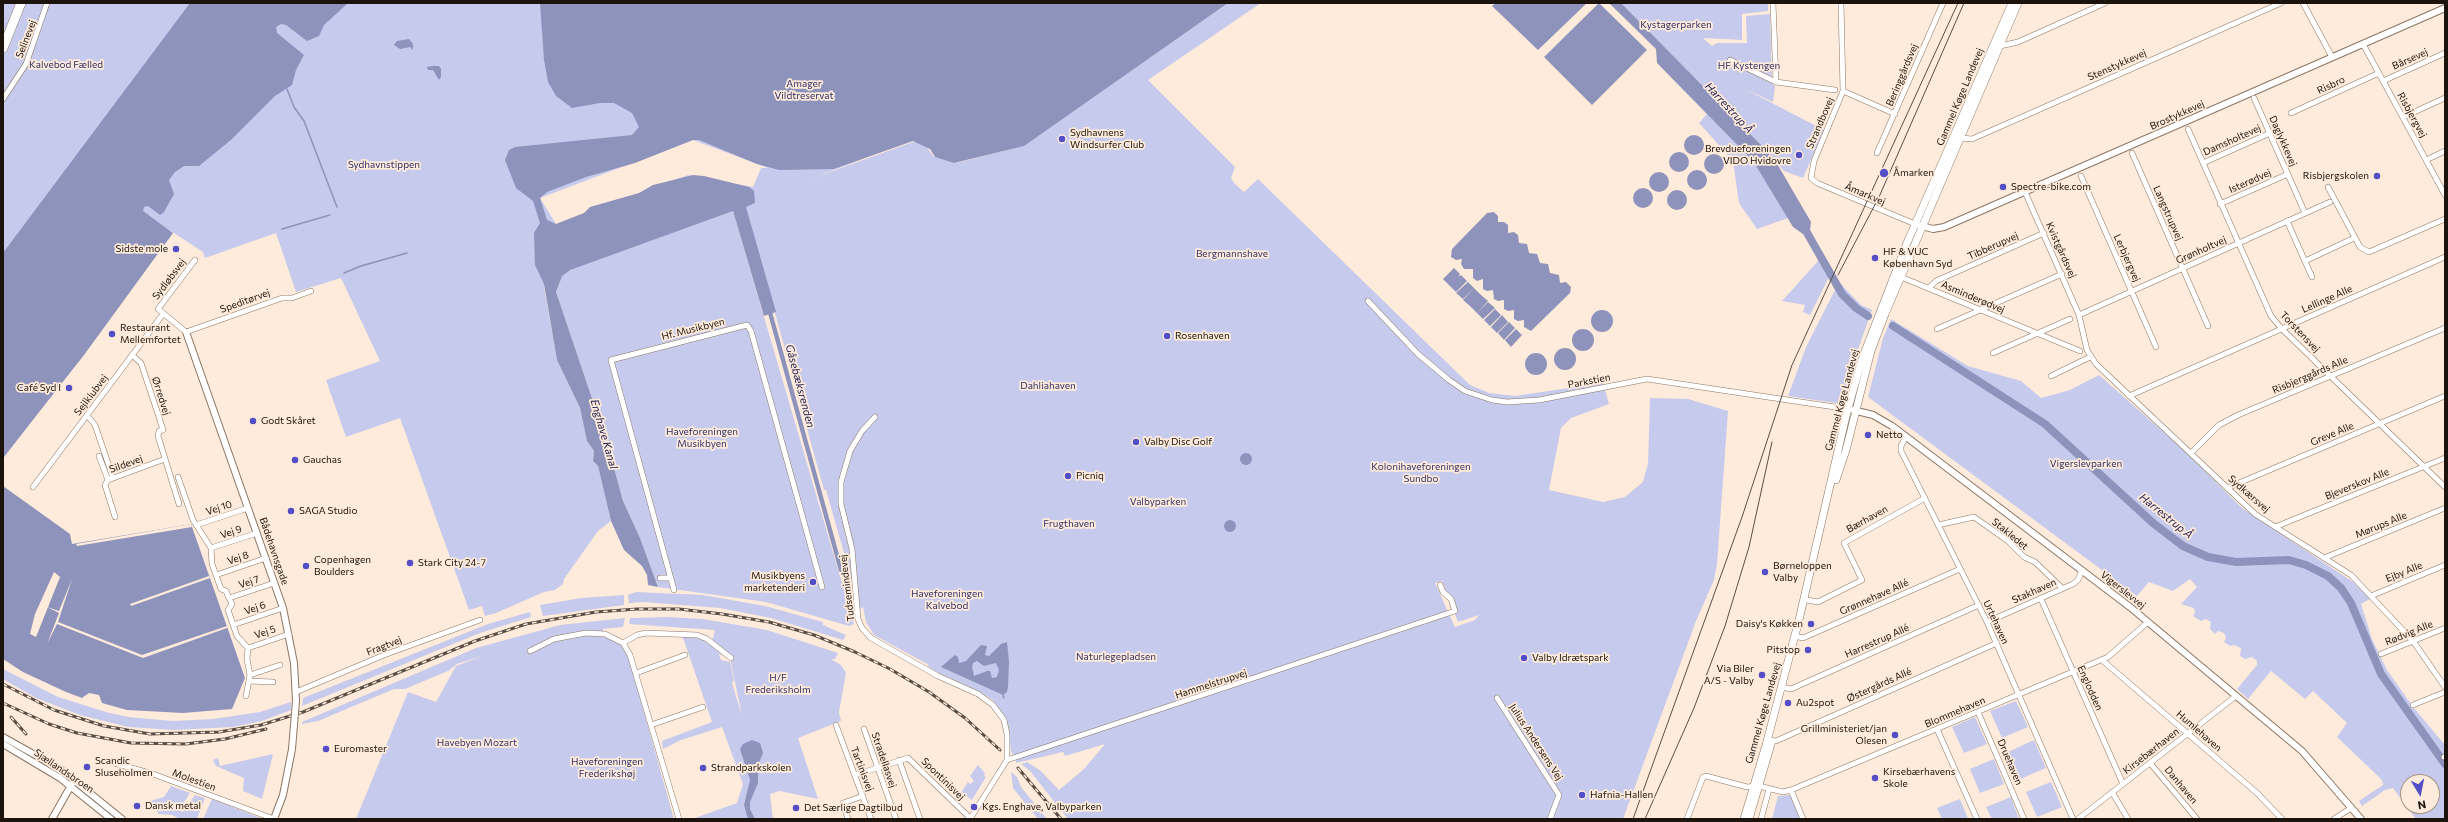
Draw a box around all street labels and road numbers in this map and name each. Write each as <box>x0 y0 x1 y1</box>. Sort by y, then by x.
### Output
street label: Selinevej <box>13 18 39 60</box>
street label: Beringgårdsvej <box>1883 42 1921 108</box>
street label: Gammel Køge Landevej <box>1934 46 1986 148</box>
street label: Bårsevej <box>2390 46 2430 72</box>
street label: Stenstykkevej <box>2086 47 2148 83</box>
street label: Risbro <box>2315 73 2347 97</box>
street label: Risbjergvej <box>2395 90 2429 140</box>
street label: Strandbovej <box>1804 95 1836 151</box>
street label: Brostykkevej <box>2148 98 2206 132</box>
street label: Daglykkevej <box>2266 114 2300 168</box>
street label: Damsholtevej <box>2201 122 2263 158</box>
street label: Isterødvej <box>2227 166 2273 196</box>
street label: Åmarkvej <box>1843 180 1887 208</box>
street label: Langstrupvej <box>2151 184 2185 242</box>
street label: Kvistgårdsvej <box>2043 220 2079 280</box>
street label: Tibberupvej <box>1966 229 2020 263</box>
street label: Lerbjergvej <box>2111 232 2143 284</box>
street label: Grønholtvej <box>2174 234 2228 266</box>
street label: Sydløbsvej <box>150 256 188 302</box>
street label: Asminderødvej <box>1939 278 2007 316</box>
street label: Lellinge Alle <box>2300 283 2354 315</box>
street label: Speditørvej <box>218 286 272 316</box>
street label: Torstensvej <box>2278 309 2322 355</box>
street label: Hf. Musikbyen <box>660 315 726 343</box>
street label: Gammel Køge Landevej <box>1823 348 1861 452</box>
street label: Risbjerggårds Alle <box>2270 354 2350 396</box>
street label: Parkstien <box>1567 371 1611 391</box>
street label: Sejlklubvej <box>72 372 110 418</box>
street label: Ørredvej <box>149 375 173 417</box>
street label: Greve Alle <box>2309 420 2355 448</box>
street label: Sildevej <box>108 452 144 476</box>
street label: Bjeverskov Alle <box>2323 466 2391 502</box>
street label: Sydkærsvej <box>2226 473 2272 515</box>
street label: Vej 10 <box>204 498 234 518</box>
street label: Bærhaven <box>1844 503 1890 535</box>
street label: Mørups Alle <box>2353 509 2409 541</box>
street label: Bådehavnsgade <box>257 516 291 586</box>
street label: Stakledet <box>1989 516 2031 552</box>
street label: Vej 9 <box>219 523 243 541</box>
street label: Vej 8 <box>226 549 250 567</box>
street label: Tudsemindevej <box>837 554 857 622</box>
street label: Ejby Alle <box>2384 559 2424 585</box>
street label: Vigerslevvej <box>2098 569 2148 611</box>
street label: Vej 7 <box>237 573 261 591</box>
street label: Grønnehave Allé <box>1838 576 1910 618</box>
street label: Stakhaven <box>2010 576 2058 606</box>
street label: Urtehaven <box>1981 598 2011 646</box>
street label: Vej 6 <box>243 599 267 617</box>
street label: Rødvig Alle <box>2383 618 2435 648</box>
street label: Harrestrup Allé <box>1843 621 1911 661</box>
street label: Vej 5 <box>253 623 277 641</box>
street label: Fragtvej <box>365 634 403 658</box>
street label: Gammel Køge Landevej <box>1743 661 1783 765</box>
street label: Englodden <box>2075 664 2105 712</box>
street label: Østergårds Allé <box>1845 665 1913 705</box>
street label: Hammelstrupvej <box>1174 667 1248 701</box>
street label: Blommehaven <box>1923 694 1987 730</box>
street label: Julius Andersens Vej <box>1507 701 1565 783</box>
street label: Humlehaven <box>2174 708 2224 754</box>
street label: Kirsebærhaven <box>2121 725 2181 777</box>
street label: Stradellasvej <box>869 731 899 789</box>
street label: Druehaven <box>1995 737 2025 787</box>
street label: Tartinisvej <box>848 745 876 793</box>
street label: Sjællandsbroen <box>32 747 96 795</box>
street label: Spontinisvej <box>919 755 967 803</box>
street label: Danhaven <box>2162 764 2200 806</box>
street label: Molestien <box>171 767 217 793</box>

